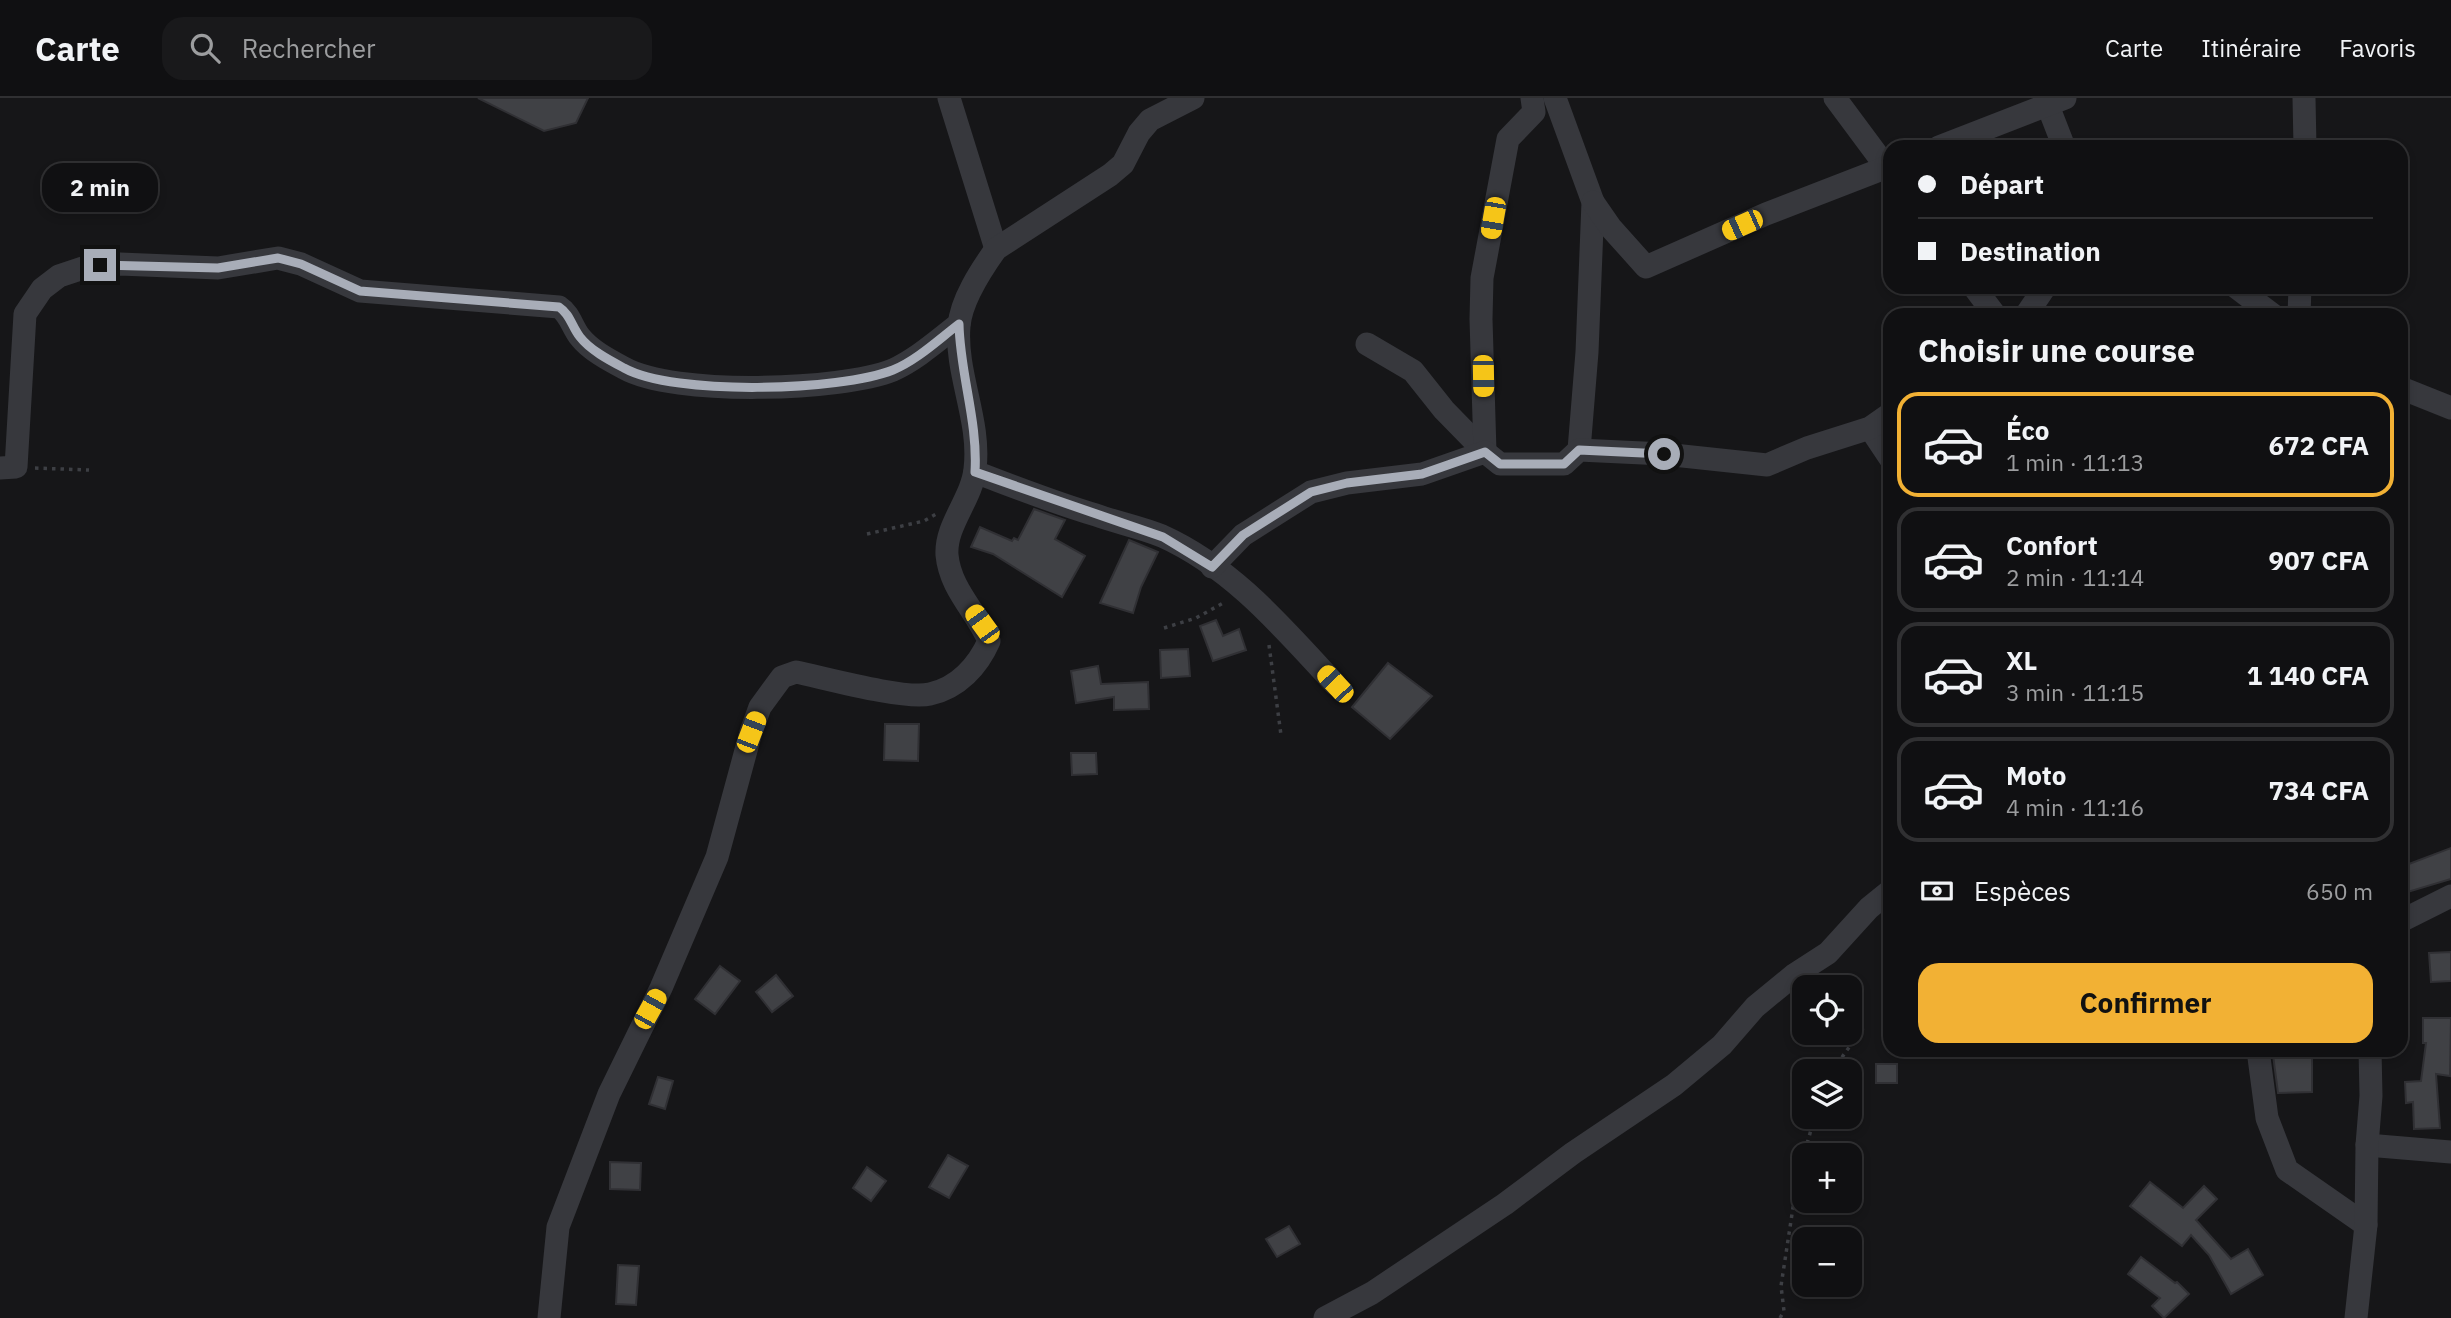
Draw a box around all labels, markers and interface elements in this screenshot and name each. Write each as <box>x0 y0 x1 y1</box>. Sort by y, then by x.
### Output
search box <box>162 17 652 80</box>
text: Carte <box>35 27 120 70</box>
icon: search <box>186 29 224 67</box>
text: Rechercher <box>242 31 376 65</box>
text: Carte <box>2105 32 2163 64</box>
text: Itinéraire <box>2201 32 2301 64</box>
text: Favoris <box>2339 32 2416 64</box>
callout: 2 min <box>42 164 158 212</box>
text: Départ <box>1960 167 2044 201</box>
text: 2 min <box>70 172 130 202</box>
car <box>1480 195 1507 241</box>
car <box>1719 207 1766 243</box>
text: Destination <box>1960 234 2101 268</box>
route end <box>84 249 116 281</box>
text: Choisir une course <box>1918 329 2195 371</box>
car <box>1473 355 1494 397</box>
icon: car <box>1922 413 1985 476</box>
text: Éco <box>2006 413 2050 447</box>
text: 672 CFA <box>2268 428 2369 462</box>
route start <box>1648 438 1680 470</box>
text: 1 min · 11:13 <box>2006 447 2144 477</box>
icon: car <box>1922 528 1985 591</box>
text: Confort <box>2006 528 2098 562</box>
text: 907 CFA <box>2268 543 2369 577</box>
text: 2 min · 11:14 <box>2006 562 2144 592</box>
car <box>962 601 1003 647</box>
icon: car <box>1922 643 1985 706</box>
text: XL <box>2006 643 2037 677</box>
text: 1 140 CFA <box>2247 658 2369 692</box>
car <box>1313 661 1358 707</box>
text: 3 min · 11:15 <box>2006 677 2144 707</box>
car <box>734 709 769 755</box>
icon: car <box>1922 758 1985 821</box>
text: Moto <box>2006 758 2066 792</box>
text: 734 CFA <box>2268 773 2369 807</box>
text: 4 min · 11:16 <box>2006 792 2144 822</box>
icon: cash <box>1918 872 1956 910</box>
text: Espèces <box>1974 874 2071 908</box>
text: 650 m <box>2306 876 2373 906</box>
button: Confirmer <box>1918 963 2373 1043</box>
map controls <box>1792 975 1862 1297</box>
button: locate <box>1792 975 1862 1045</box>
car <box>631 986 670 1032</box>
button: layers <box>1792 1059 1862 1129</box>
button: + <box>1792 1143 1862 1213</box>
button: − <box>1792 1227 1862 1297</box>

